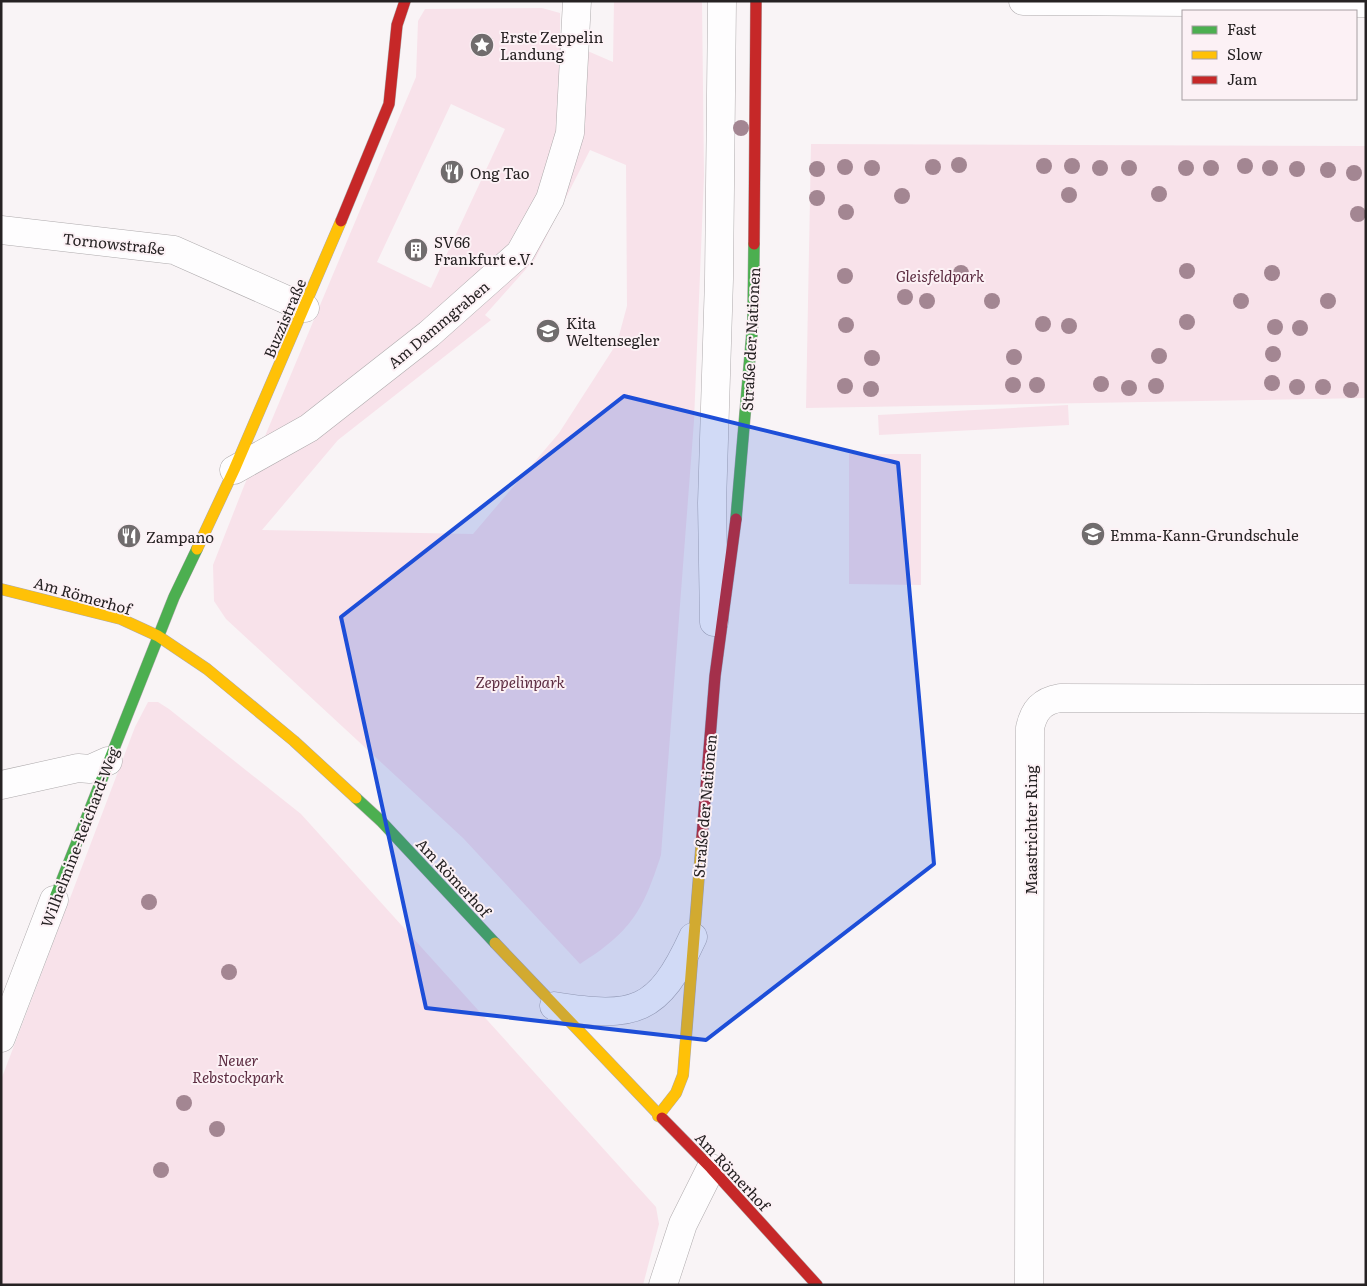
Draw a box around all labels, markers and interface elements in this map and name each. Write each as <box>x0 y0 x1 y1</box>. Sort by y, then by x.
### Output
legend <box>1182 10 1357 100</box>
text: Fast <box>1227 17 1256 40</box>
place label: Erste Zeppelin Landung <box>500 25 603 65</box>
place icon: Erste Zeppelin Landung <box>469 32 495 58</box>
text: Slow <box>1227 42 1262 65</box>
text: Jam <box>1227 67 1258 90</box>
restaurant icon: Ong Tao <box>439 159 465 185</box>
place label: Ong Tao <box>470 161 530 184</box>
street label: Tornowstraße <box>62 226 166 260</box>
place label: SV66 Frankfurt e.V. <box>434 230 534 270</box>
building icon: SV66 Frankfurt e.V. <box>403 237 429 263</box>
park label: Gleisfeldpark <box>896 264 985 287</box>
street label: Straße der Nationen <box>735 266 765 411</box>
street label: Buzzistraße <box>257 274 311 361</box>
street label: Am Dammgraben <box>382 275 494 373</box>
place label: Kita Weltensegler <box>566 311 659 351</box>
school or university icon: Kita Weltensegler <box>535 318 561 344</box>
school or university icon: Emma-Kann-Grundschule <box>1080 521 1106 547</box>
restaurant icon: Zampano <box>116 523 142 549</box>
place label: Emma-Kann-Grundschule <box>1110 523 1299 546</box>
place label: Zampano <box>146 525 214 548</box>
street label: Am Römerhof <box>31 570 136 620</box>
park label: Zeppelinpark <box>475 670 566 693</box>
street label: Straße der Nationen <box>686 733 722 879</box>
street label: Wilhelmine-Reichard-Weg <box>34 743 124 930</box>
street label: Maastrichter Ring <box>1019 764 1042 895</box>
street label: Am Römerhof <box>411 832 498 923</box>
park label: Neuer Rebstockpark <box>192 1048 285 1088</box>
street label: Am Römerhof <box>690 1126 777 1217</box>

